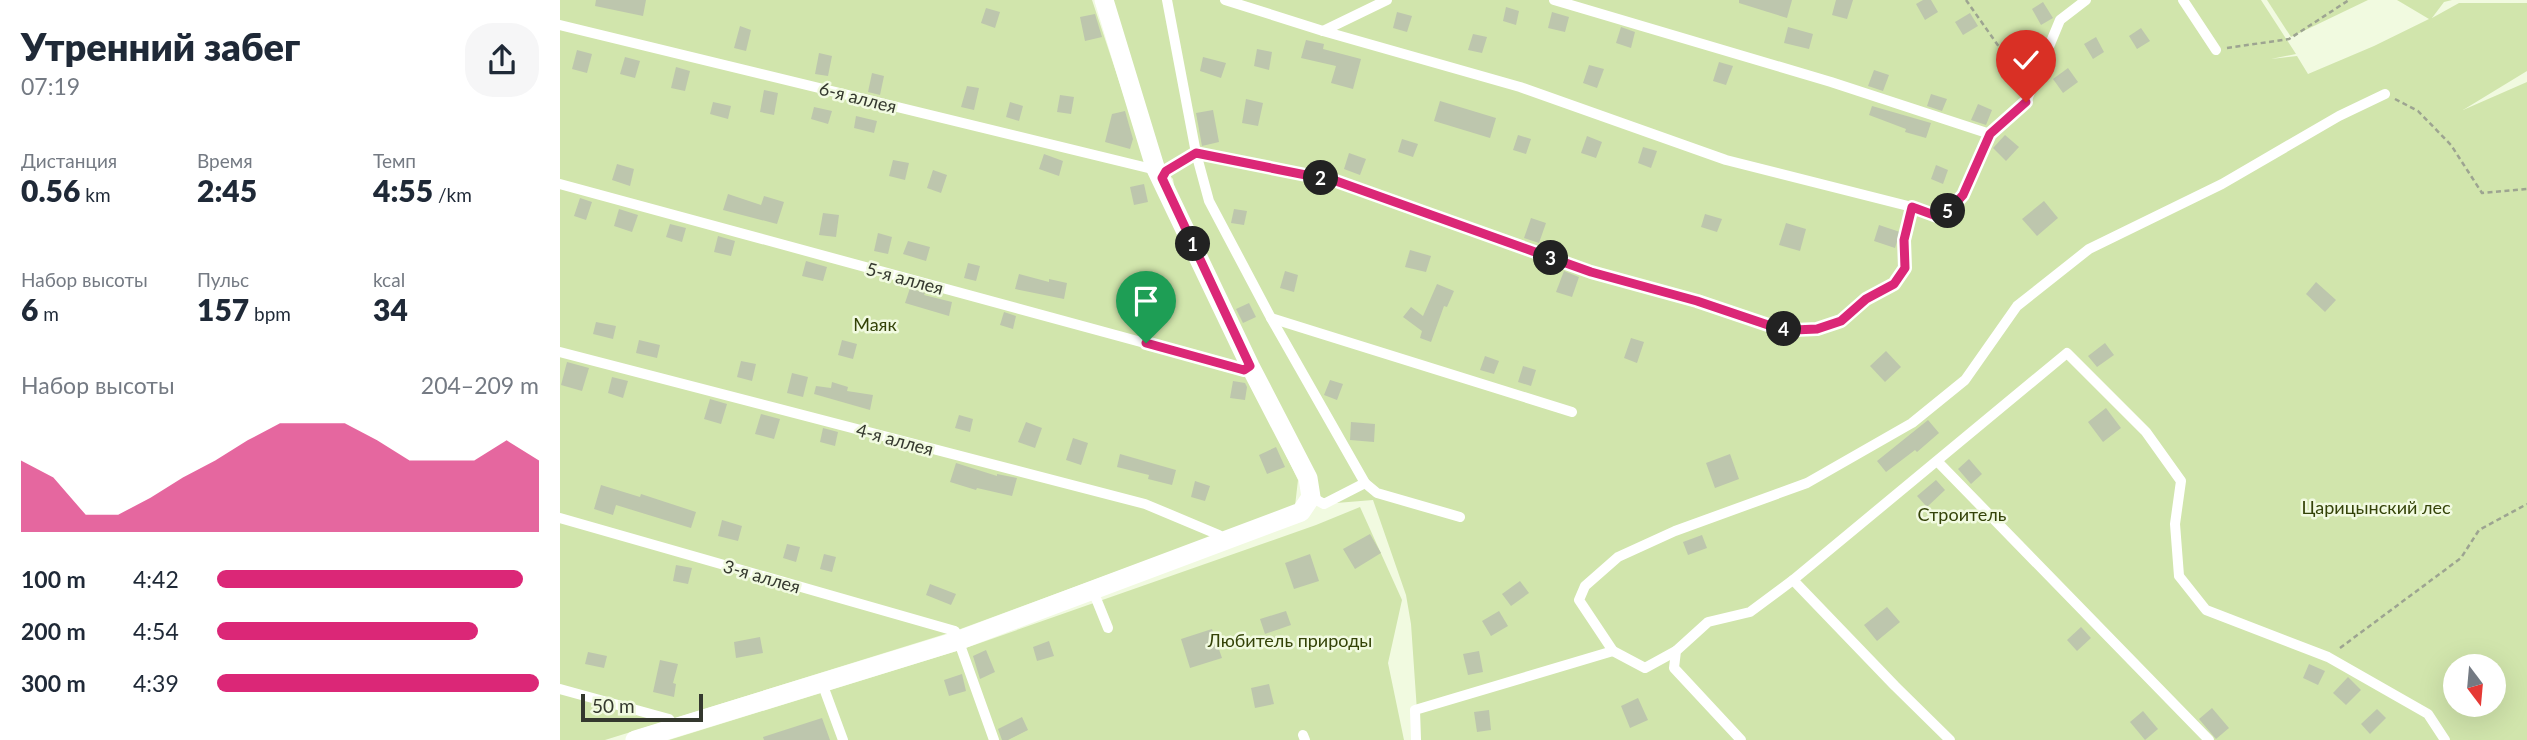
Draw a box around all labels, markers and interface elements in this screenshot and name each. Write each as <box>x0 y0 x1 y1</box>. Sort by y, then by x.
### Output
text: Утренний забег <box>21 23 300 69</box>
button: share <box>465 23 539 97</box>
pin <box>1996 30 2056 102</box>
icon: check <box>2007 41 2045 79</box>
text: 07:19 <box>21 72 80 100</box>
street label: 6-я аллея <box>817 77 899 117</box>
text: Дистанция <box>21 149 117 172</box>
text: Время <box>197 149 253 172</box>
text: Темп <box>373 149 416 172</box>
pin: 2 <box>1304 160 1338 196</box>
text: 2 <box>1315 166 1326 189</box>
text: 0.56 <box>21 172 80 208</box>
text: 2:45 <box>197 172 257 208</box>
text: 4:55 <box>373 172 433 208</box>
text: km <box>80 183 111 206</box>
text: /km <box>433 183 472 206</box>
pin: 5 <box>1930 194 1966 228</box>
text: 5 <box>1942 199 1953 222</box>
pin: 1 <box>1176 226 1210 262</box>
text: 1 <box>1187 232 1198 255</box>
pin: 3 <box>1534 240 1569 276</box>
text: 3 <box>1545 246 1556 269</box>
street label: 5-я аллея <box>864 257 946 299</box>
text: Набор высоты <box>21 268 148 291</box>
text: Пульс <box>197 268 249 291</box>
text: kcal <box>373 268 405 291</box>
pin <box>1116 271 1176 343</box>
icon: arrive <box>1127 282 1165 320</box>
text: 6 <box>21 291 38 327</box>
text: 157 <box>197 291 249 327</box>
text: 34 <box>373 291 408 327</box>
text: m <box>38 302 59 325</box>
text: bpm <box>249 302 291 325</box>
pin: 4 <box>1766 312 1802 346</box>
park label: Маяк <box>853 313 897 335</box>
text: 4 <box>1778 317 1789 340</box>
text: Набор высоты <box>21 371 175 399</box>
text: 204–209 m <box>421 371 539 399</box>
street label: 4-я аллея <box>854 418 936 460</box>
park label: Царицынский лес <box>2301 496 2451 518</box>
park label: Строитель <box>1918 503 2007 525</box>
street label: 3-я аллея <box>721 555 803 597</box>
text: 100 m <box>21 565 86 593</box>
text: 4:42 <box>133 565 179 593</box>
text: 200 m <box>21 617 86 645</box>
text: 4:54 <box>133 617 179 645</box>
park label: Любитель природы <box>1207 629 1372 651</box>
north arrow <box>2443 654 2506 718</box>
map controls <box>2443 654 2506 717</box>
text: 300 m <box>21 669 86 697</box>
text: 4:39 <box>133 669 179 697</box>
scale bar <box>581 691 704 723</box>
text: 50 m <box>592 694 635 717</box>

